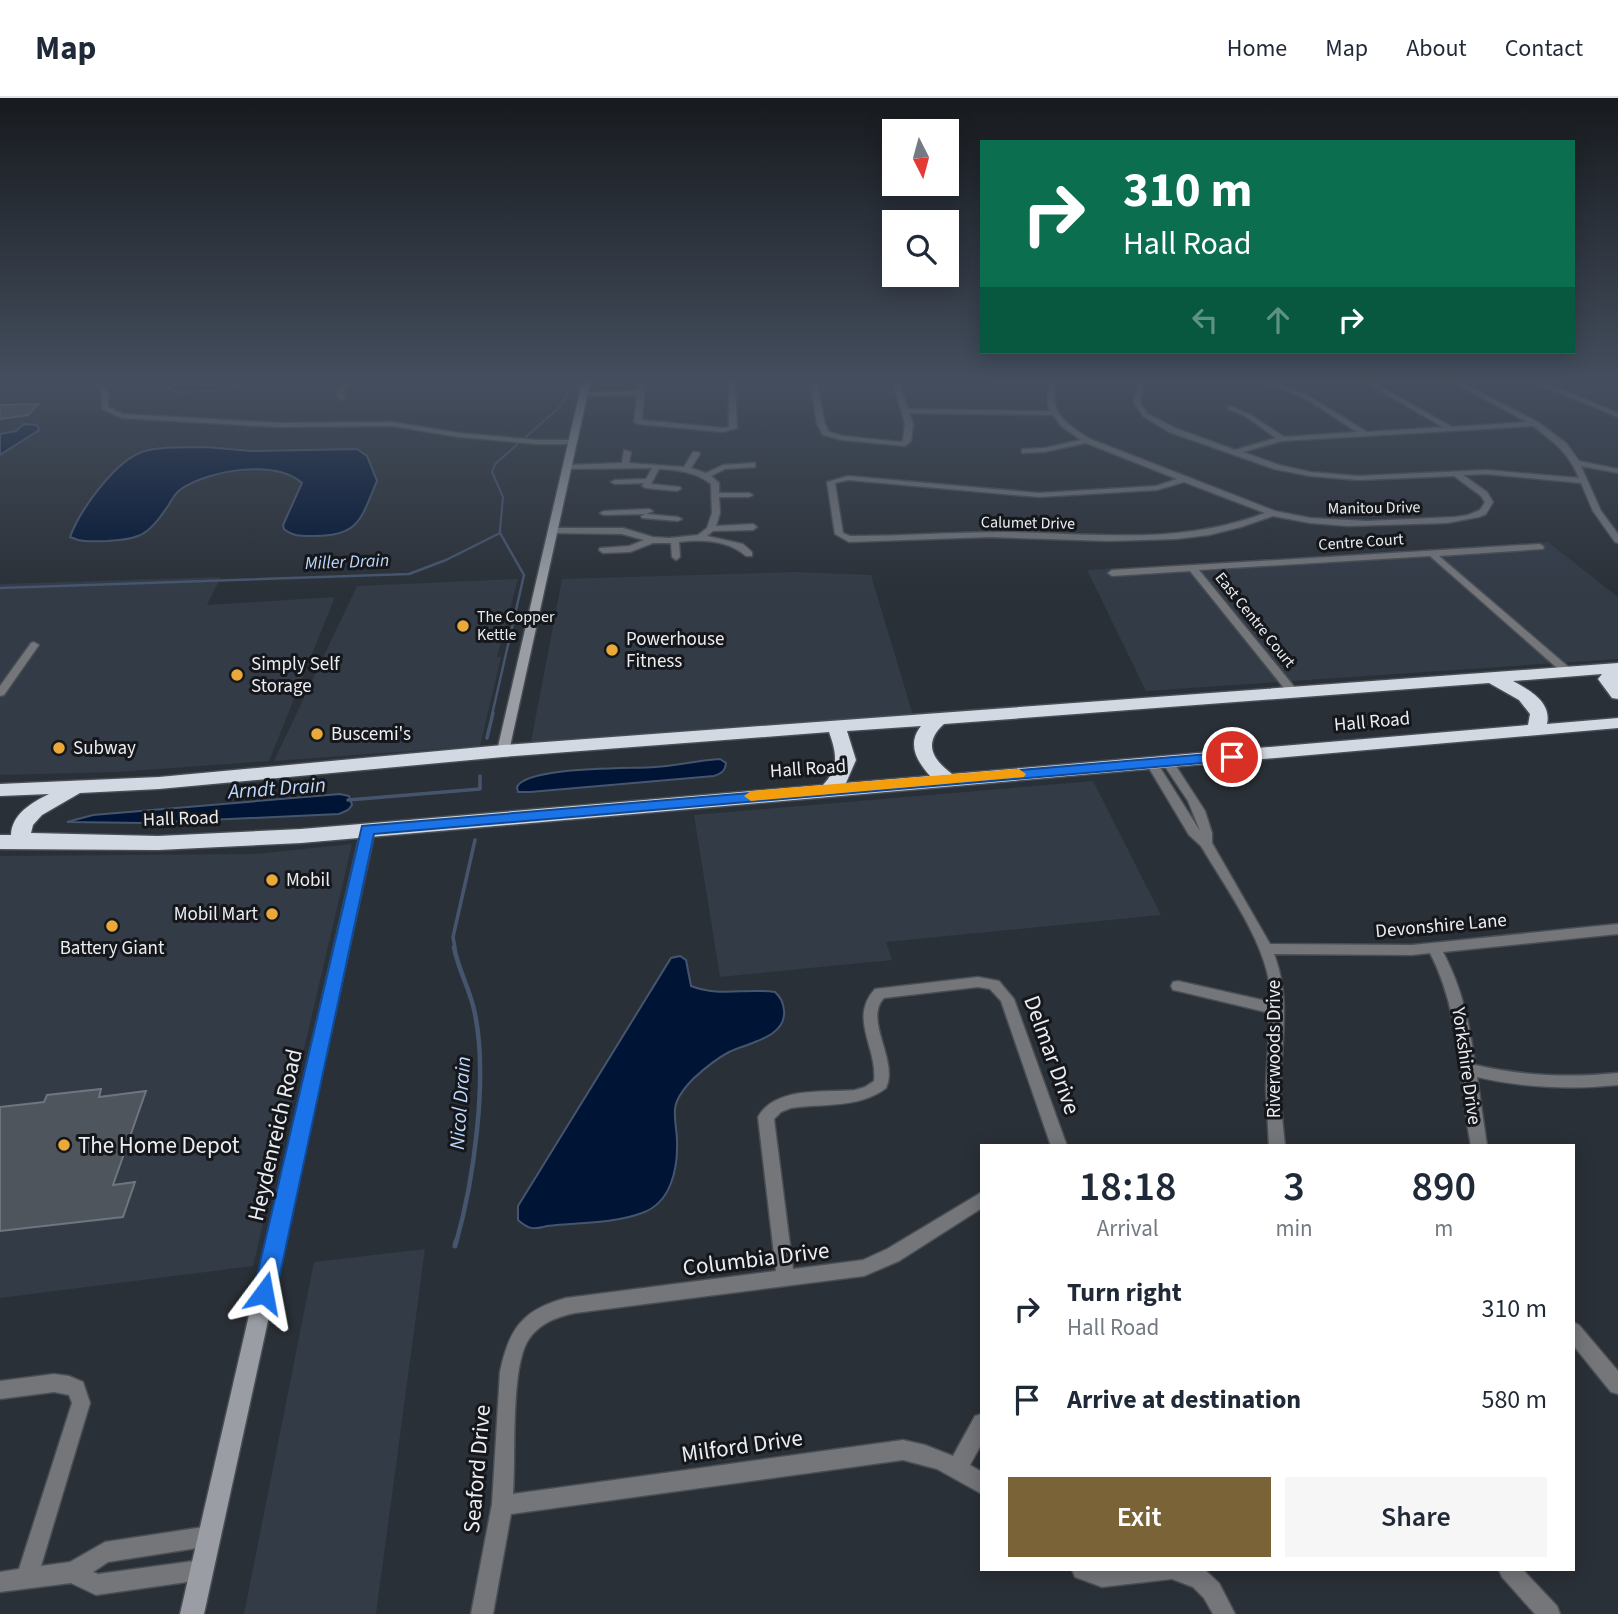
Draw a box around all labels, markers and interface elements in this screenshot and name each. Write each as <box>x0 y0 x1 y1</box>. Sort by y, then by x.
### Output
text: Map <box>35 25 96 72</box>
text: Home <box>1227 31 1287 66</box>
text: Map <box>1325 31 1368 66</box>
text: About <box>1406 31 1467 66</box>
text: Contact <box>1505 31 1583 66</box>
north arrow <box>882 119 959 196</box>
map controls <box>882 119 959 287</box>
text: 310 m <box>1123 156 1252 226</box>
icon: right <box>1008 168 1099 259</box>
button: search <box>882 210 959 287</box>
text: Hall Road <box>1123 221 1251 267</box>
icon: left <box>1186 301 1224 339</box>
icon: ahead <box>1259 301 1297 339</box>
icon: right <box>1332 301 1370 339</box>
street label: Manitou Drive <box>1327 496 1421 520</box>
street label: Calumet Drive <box>981 511 1075 535</box>
street label: Centre Court <box>1318 528 1405 556</box>
water label: Miller Drain <box>304 548 390 576</box>
street label: East Centre Court <box>1210 568 1301 673</box>
place label: The Copper Kettle <box>477 606 555 646</box>
marker: The Copper Kettle <box>455 618 471 634</box>
place label: Powerhouse Fitness <box>626 626 725 675</box>
marker: Powerhouse Fitness <box>604 642 620 658</box>
place label: Simply Self Storage <box>251 651 341 700</box>
marker: Simply Self Storage <box>229 667 245 683</box>
street label: Hall Road <box>1333 705 1411 739</box>
place label: Buscemi's <box>331 721 411 748</box>
marker: Buscemi's <box>309 726 325 742</box>
pin <box>1202 727 1262 787</box>
place label: Subway <box>73 735 136 762</box>
icon: arrive <box>1213 738 1251 776</box>
marker: Subway <box>51 740 67 756</box>
street label: Hall Road <box>769 753 847 785</box>
water label: Arndt Drain <box>225 770 327 807</box>
street label: Hall Road <box>142 804 220 834</box>
place label: Mobil <box>286 867 330 894</box>
marker: Mobil <box>264 872 280 888</box>
place label: Mobil Mart <box>174 901 259 928</box>
marker: Mobil Mart <box>264 906 280 922</box>
street label: Devonshire Lane <box>1374 907 1508 945</box>
marker: Battery Giant <box>104 918 120 934</box>
place label: Battery Giant <box>60 935 165 962</box>
street label: Riverwoods Drive <box>1261 980 1288 1118</box>
street label: Delmar Drive <box>1015 991 1089 1119</box>
street label: Yorkshire Drive <box>1444 1005 1488 1126</box>
street label: Heydenreich Road <box>239 1046 311 1224</box>
water label: Nicol Drain <box>442 1055 478 1151</box>
place label: The Home Depot <box>78 1129 240 1162</box>
marker: The Home Depot <box>56 1137 72 1153</box>
text: 18:18 <box>1079 1157 1177 1217</box>
text: 3 <box>1283 1157 1305 1217</box>
text: 890 <box>1412 1157 1476 1217</box>
text: Arrival <box>1097 1212 1159 1245</box>
text: min <box>1275 1212 1313 1245</box>
text: m <box>1434 1212 1453 1245</box>
street label: Columbia Drive <box>681 1234 831 1284</box>
position arrow <box>227 1256 301 1330</box>
text: Turn right <box>1067 1274 1182 1311</box>
icon: right <box>1008 1290 1046 1328</box>
text: 310 m <box>1481 1290 1547 1327</box>
text: Hall Road <box>1067 1311 1159 1344</box>
icon: arrive <box>1008 1381 1046 1419</box>
text: Arrive at destination <box>1067 1381 1301 1418</box>
text: 580 m <box>1481 1381 1547 1418</box>
street label: Seaford Drive <box>455 1403 499 1535</box>
street label: Milford Drive <box>679 1421 805 1471</box>
button: Exit <box>1008 1477 1271 1557</box>
button: Share <box>1285 1477 1547 1557</box>

